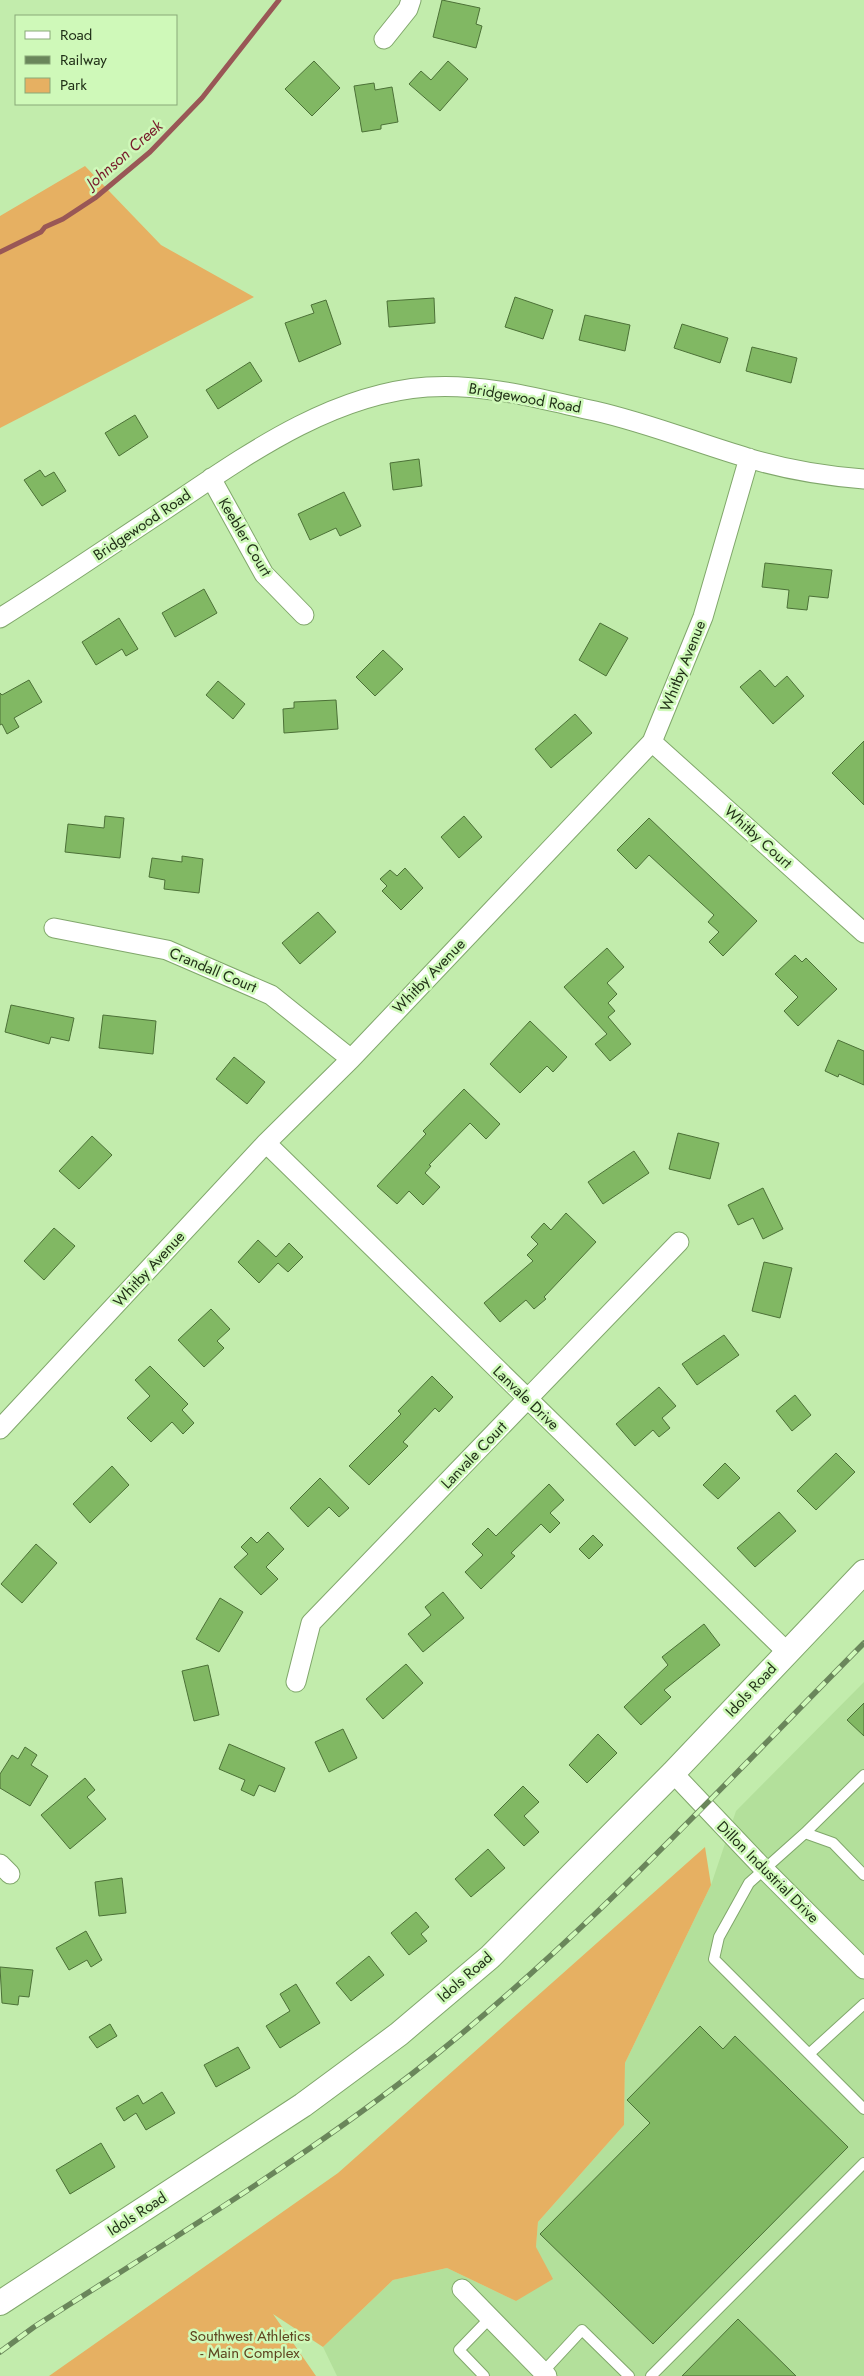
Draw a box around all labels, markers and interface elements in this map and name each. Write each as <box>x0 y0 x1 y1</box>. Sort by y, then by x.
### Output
legend <box>15 15 178 105</box>
text: Road <box>60 24 92 46</box>
text: Railway <box>60 49 107 71</box>
text: Park <box>60 74 87 96</box>
water label: Johnson Creek <box>79 114 169 196</box>
street label: Bridgewood Road <box>467 377 583 419</box>
street label: Bridgewood Road <box>89 484 195 566</box>
street label: Keebler Court <box>213 494 277 581</box>
street label: Whitby Avenue <box>655 617 711 715</box>
street label: Whitby Court <box>719 800 797 874</box>
street label: Whitby Avenue <box>388 934 471 1018</box>
street label: Crandall Court <box>166 942 260 998</box>
street label: Whitby Avenue <box>108 1226 190 1312</box>
street label: Lanvale Drive <box>488 1361 564 1435</box>
street label: Lanvale Court <box>436 1416 512 1494</box>
street label: Idols Road <box>720 1658 782 1722</box>
street label: Dillon Industrial Drive <box>712 1816 824 1928</box>
street label: Idols Road <box>433 1947 497 2007</box>
street label: Idols Road <box>103 2187 171 2241</box>
park label: Southwest Athletics - Main Complex <box>190 2325 310 2364</box>

